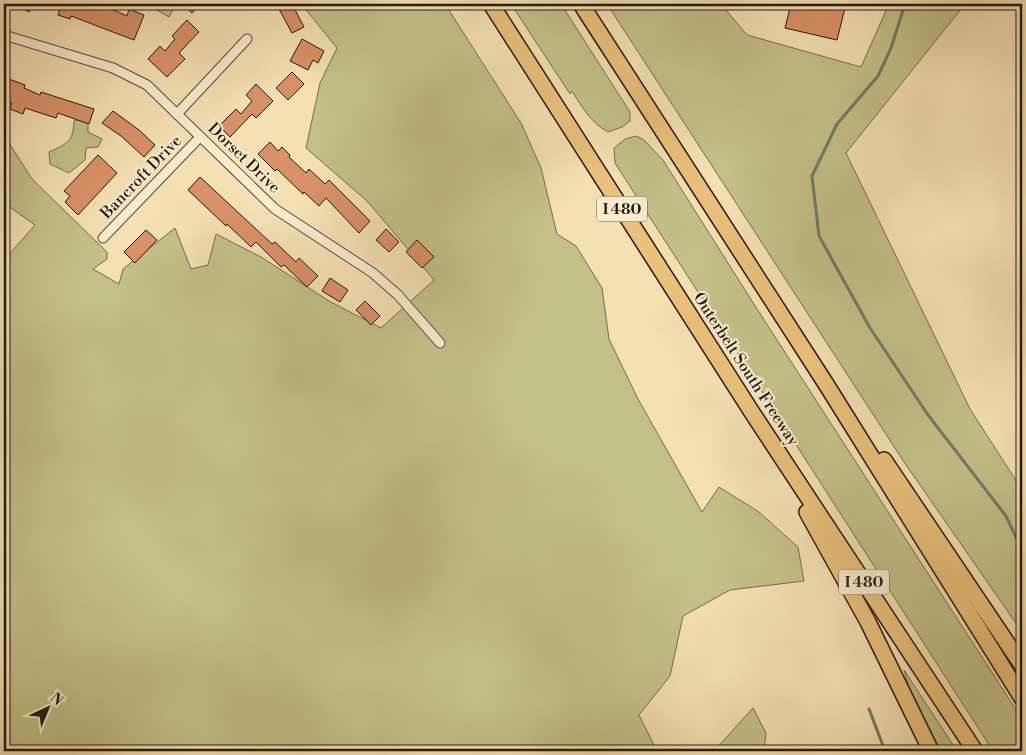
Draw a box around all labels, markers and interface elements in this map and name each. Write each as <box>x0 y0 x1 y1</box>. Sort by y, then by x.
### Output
street label: Dorset Drive <box>204 118 284 198</box>
street label: Bancroft Drive <box>95 131 186 224</box>
road number: I 480 <box>597 196 647 222</box>
street label: Outerbelt South Freeway <box>689 288 803 450</box>
road number: I 480 <box>839 570 889 594</box>
north arrow <box>22 682 72 732</box>
text: N <box>46 689 67 710</box>

